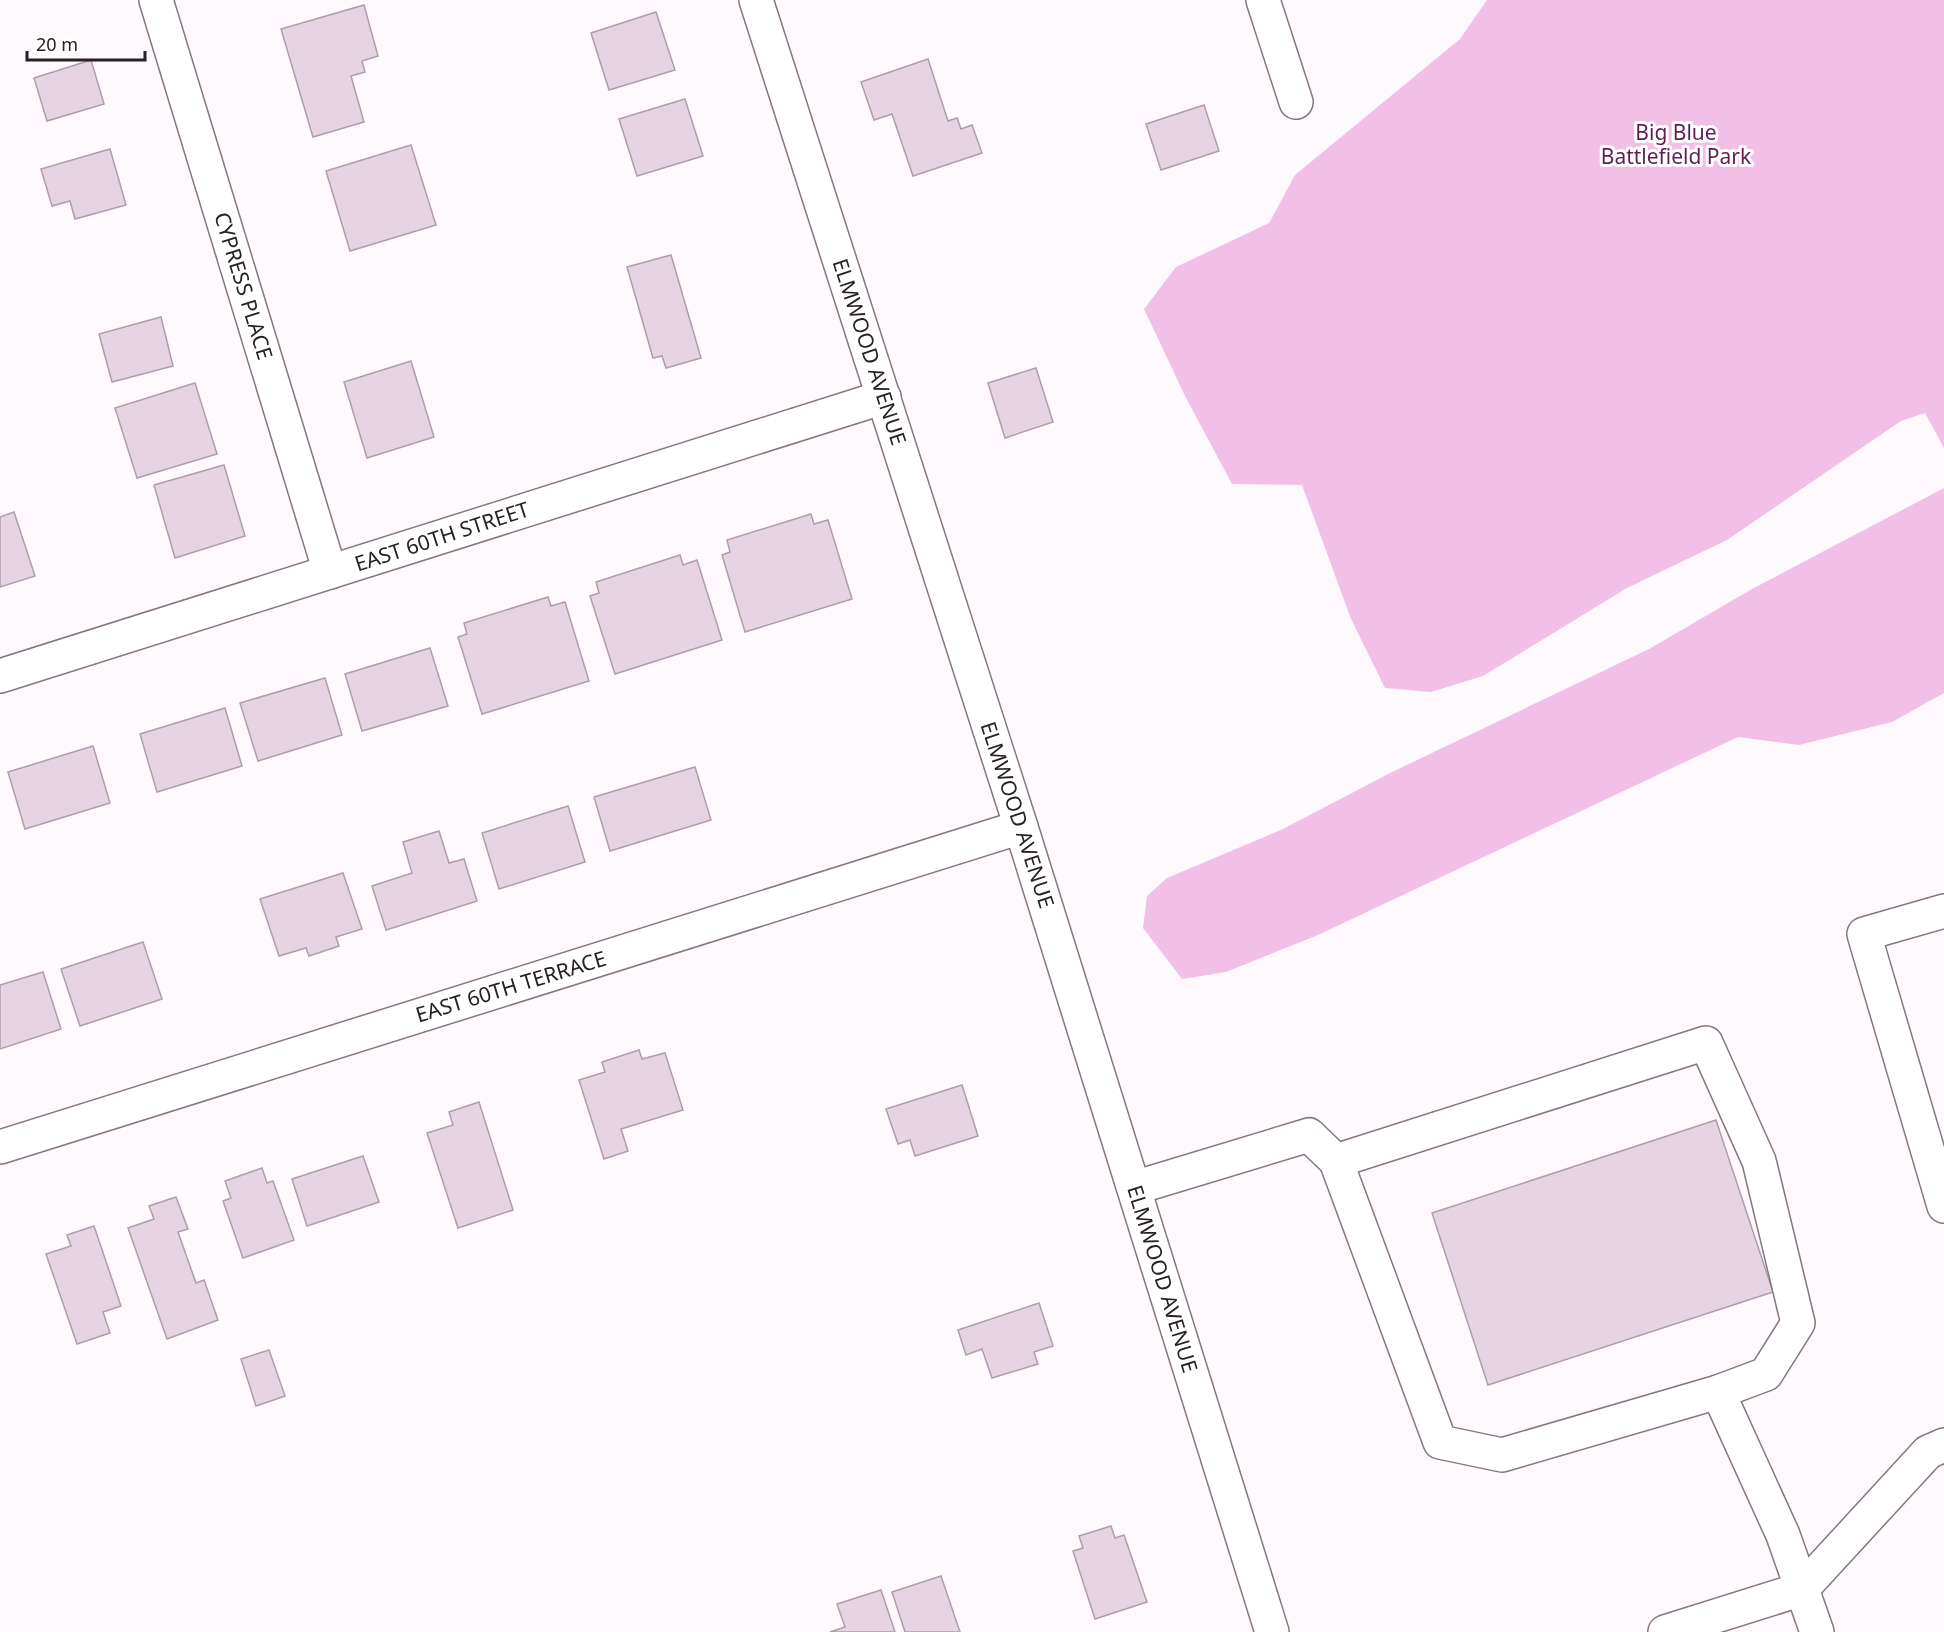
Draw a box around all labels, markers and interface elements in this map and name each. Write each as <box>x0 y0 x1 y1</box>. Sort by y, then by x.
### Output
scale bar <box>27 24 146 62</box>
text: 20 m <box>36 32 78 56</box>
park label: Big Blue Battlefield Park <box>1601 118 1752 170</box>
street label: CYPRESS PLACE <box>208 209 280 363</box>
street label: ELMWOOD AVENUE <box>827 255 913 449</box>
street label: EAST 60TH STREET <box>351 495 533 577</box>
street label: ELMWOOD AVENUE <box>975 718 1061 912</box>
street label: EAST 60TH TERRACE <box>412 944 609 1028</box>
street label: ELMWOOD AVENUE <box>1121 1182 1205 1376</box>

